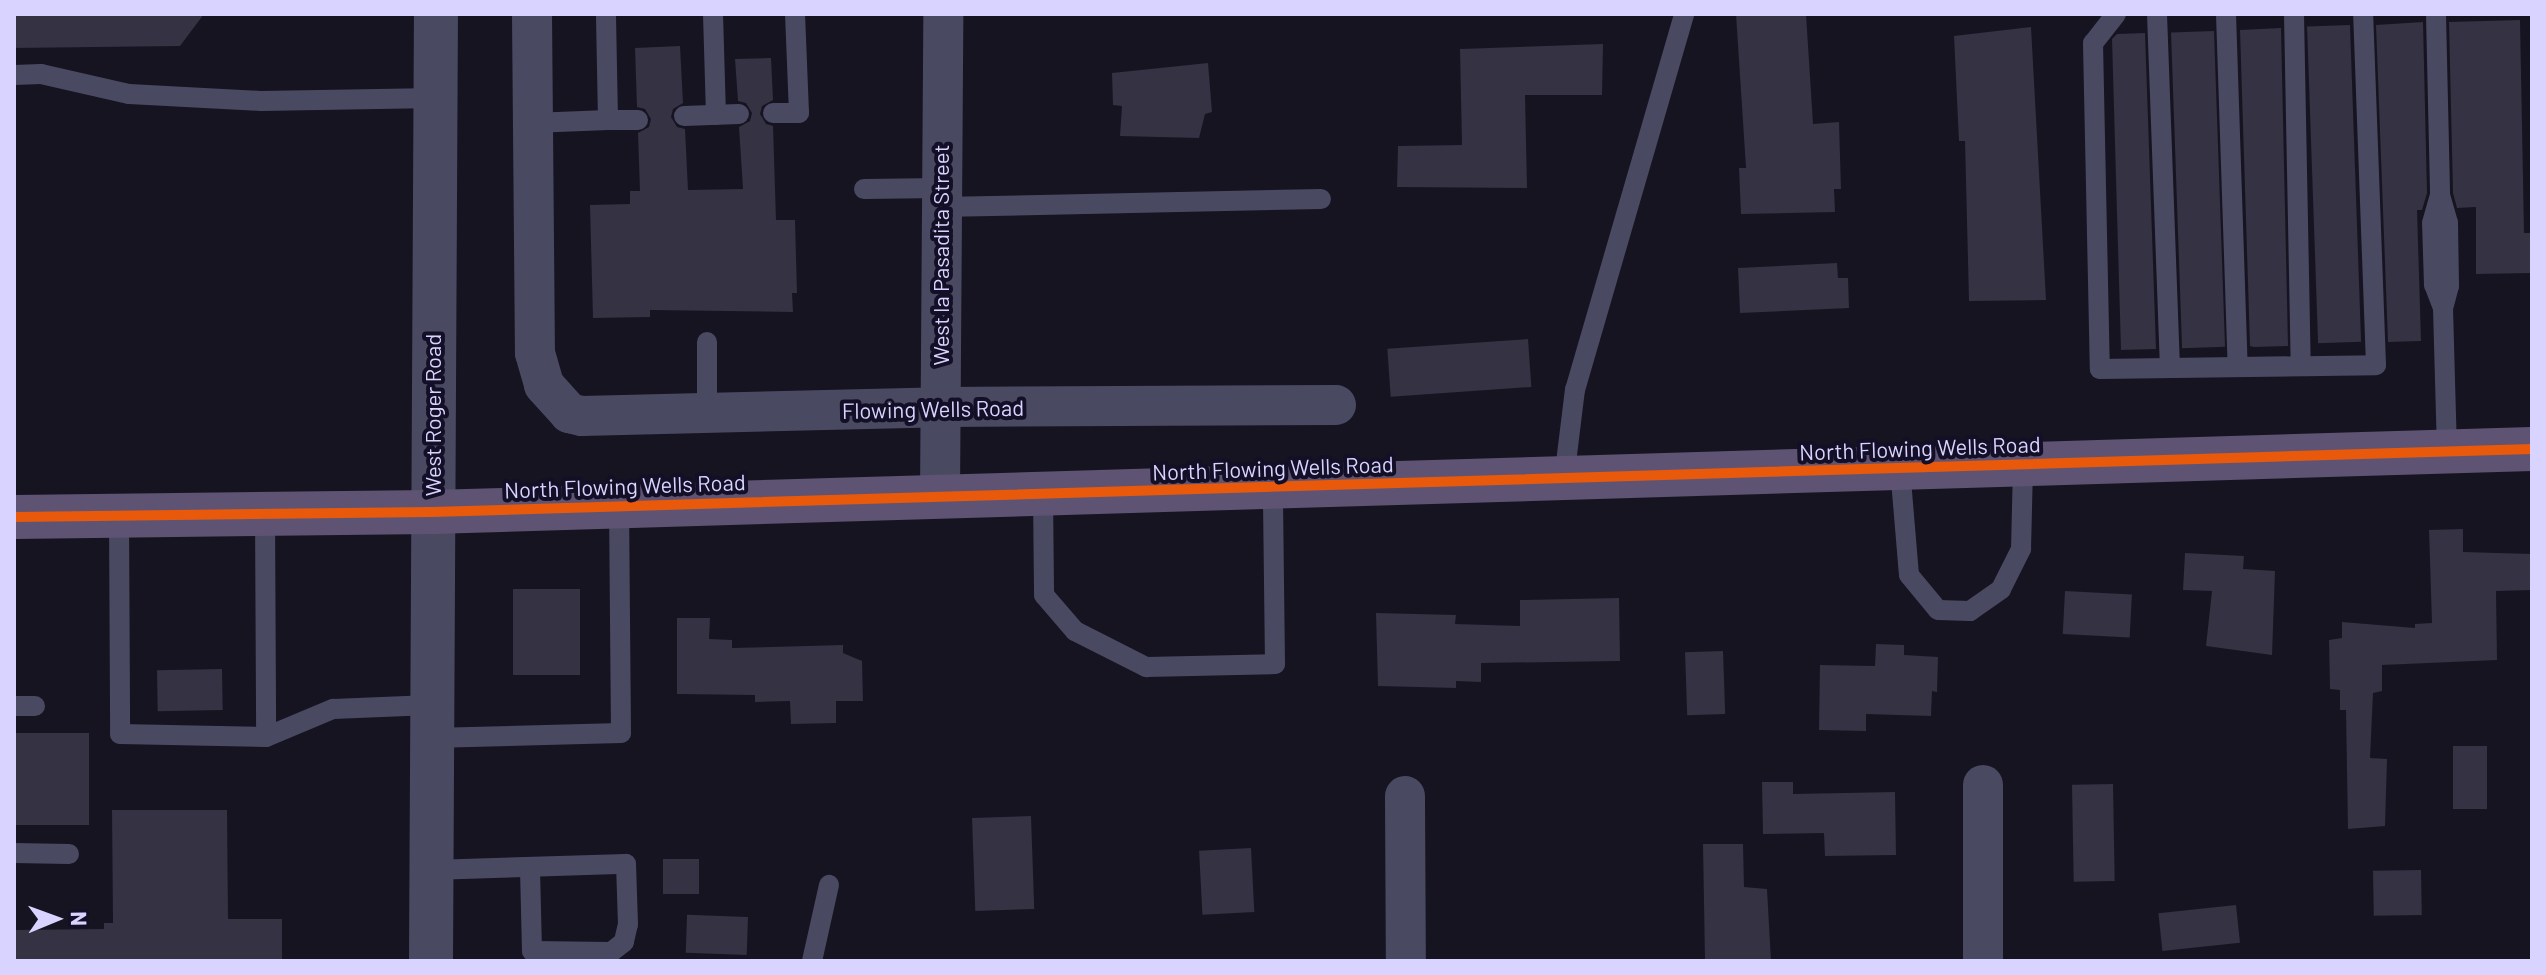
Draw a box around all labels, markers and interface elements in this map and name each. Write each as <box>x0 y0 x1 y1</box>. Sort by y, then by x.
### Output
street label: West la Pasadita Street <box>928 145 954 365</box>
street label: West Roger Road <box>420 334 446 496</box>
street label: Flowing Wells Road <box>842 394 1024 424</box>
street label: North Flowing Wells Road <box>1799 431 2041 465</box>
street label: North Flowing Wells Road <box>1152 451 1394 485</box>
street label: North Flowing Wells Road <box>504 469 746 503</box>
north arrow <box>16 879 96 959</box>
text: N <box>67 911 93 926</box>

